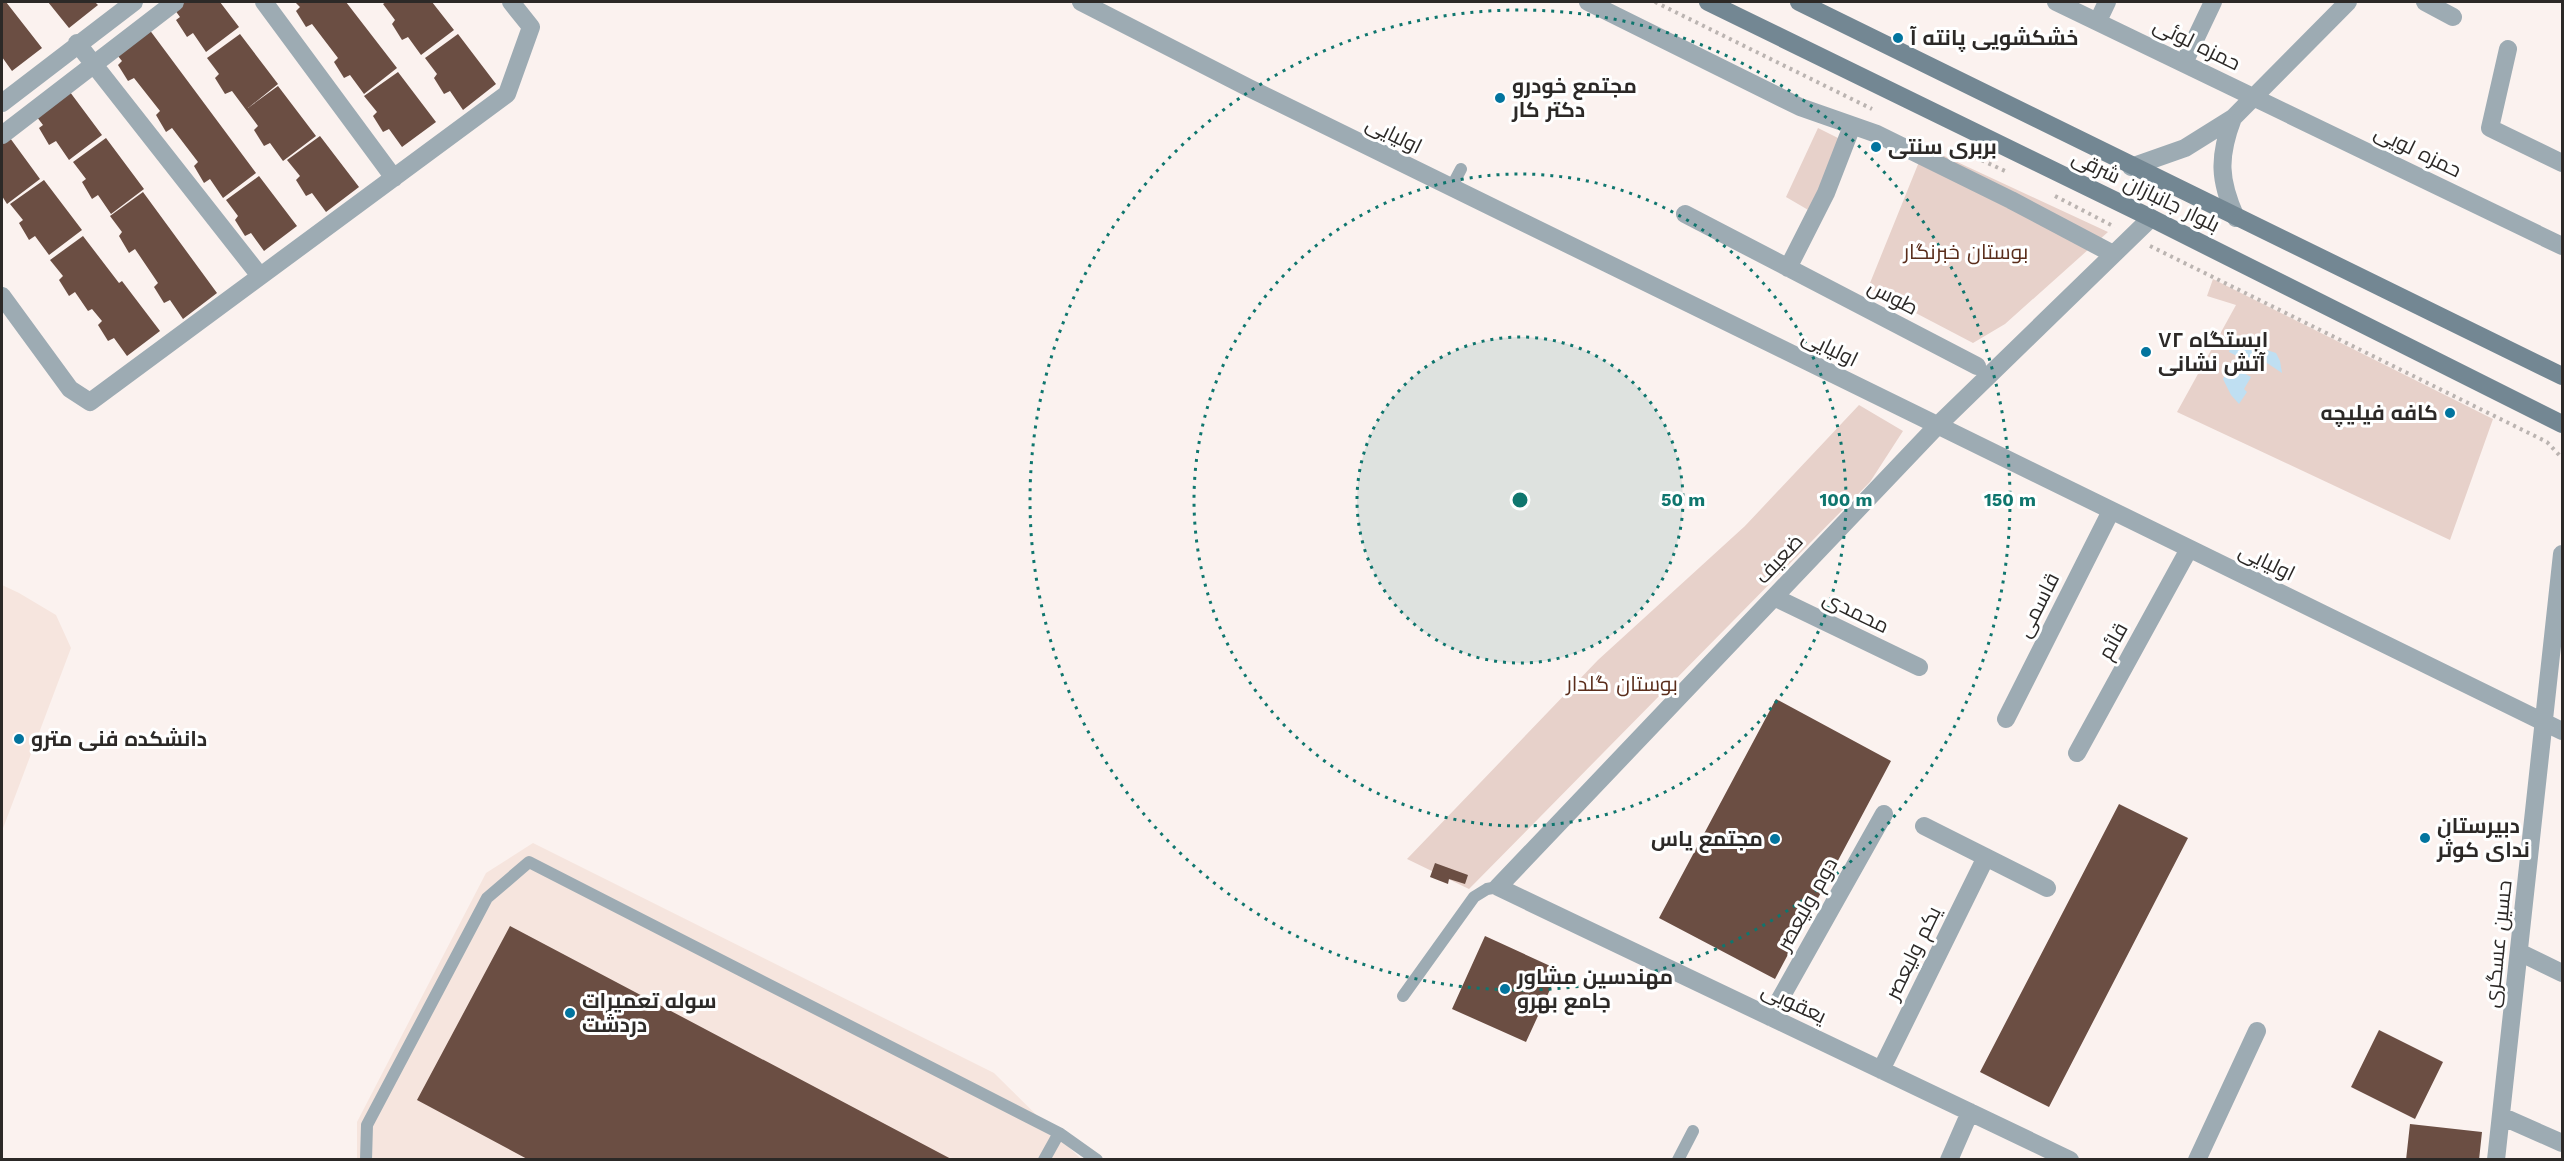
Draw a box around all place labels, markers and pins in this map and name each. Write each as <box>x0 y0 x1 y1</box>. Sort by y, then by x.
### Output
place label: خشکشویی پانته آ <box>1909 25 2078 53</box>
marker: خشکشویی پانته آ <box>1891 31 1905 45</box>
place label: مجتمع خودرو دکتر کار <box>1511 73 1637 122</box>
marker: مجتمع خودرو دکتر کار <box>1493 91 1507 105</box>
place label: بربری سنتی <box>1888 134 1997 159</box>
marker: بربری سنتی <box>1869 140 1883 154</box>
place label: ایستگاه ۷۲ آتش نشانی <box>2158 327 2268 376</box>
marker: ایستگاه ۷۲ آتش نشانی <box>2139 345 2153 359</box>
place label: کافه فیلیچه <box>2321 400 2438 428</box>
marker: کافه فیلیچه <box>2443 406 2457 420</box>
centre of rings <box>1510 490 1530 510</box>
place label: دانشکده فنی مترو <box>31 726 207 752</box>
marker: دانشکده فنی مترو <box>12 732 26 746</box>
place label: دبیرستان ندای کوثر <box>2436 813 2530 863</box>
place label: مجتمع یاس <box>1651 826 1763 853</box>
marker: دبیرستان ندای کوثر <box>2418 831 2432 845</box>
marker: مجتمع یاس <box>1768 832 1782 846</box>
place label: مهندسین مشاور جامع بهرو <box>1516 964 1673 1015</box>
marker: مهندسین مشاور جامع بهرو <box>1498 982 1512 996</box>
place label: سوله تعمیرات دردشت <box>582 988 717 1037</box>
marker: سوله تعمیرات دردشت <box>563 1006 577 1020</box>

